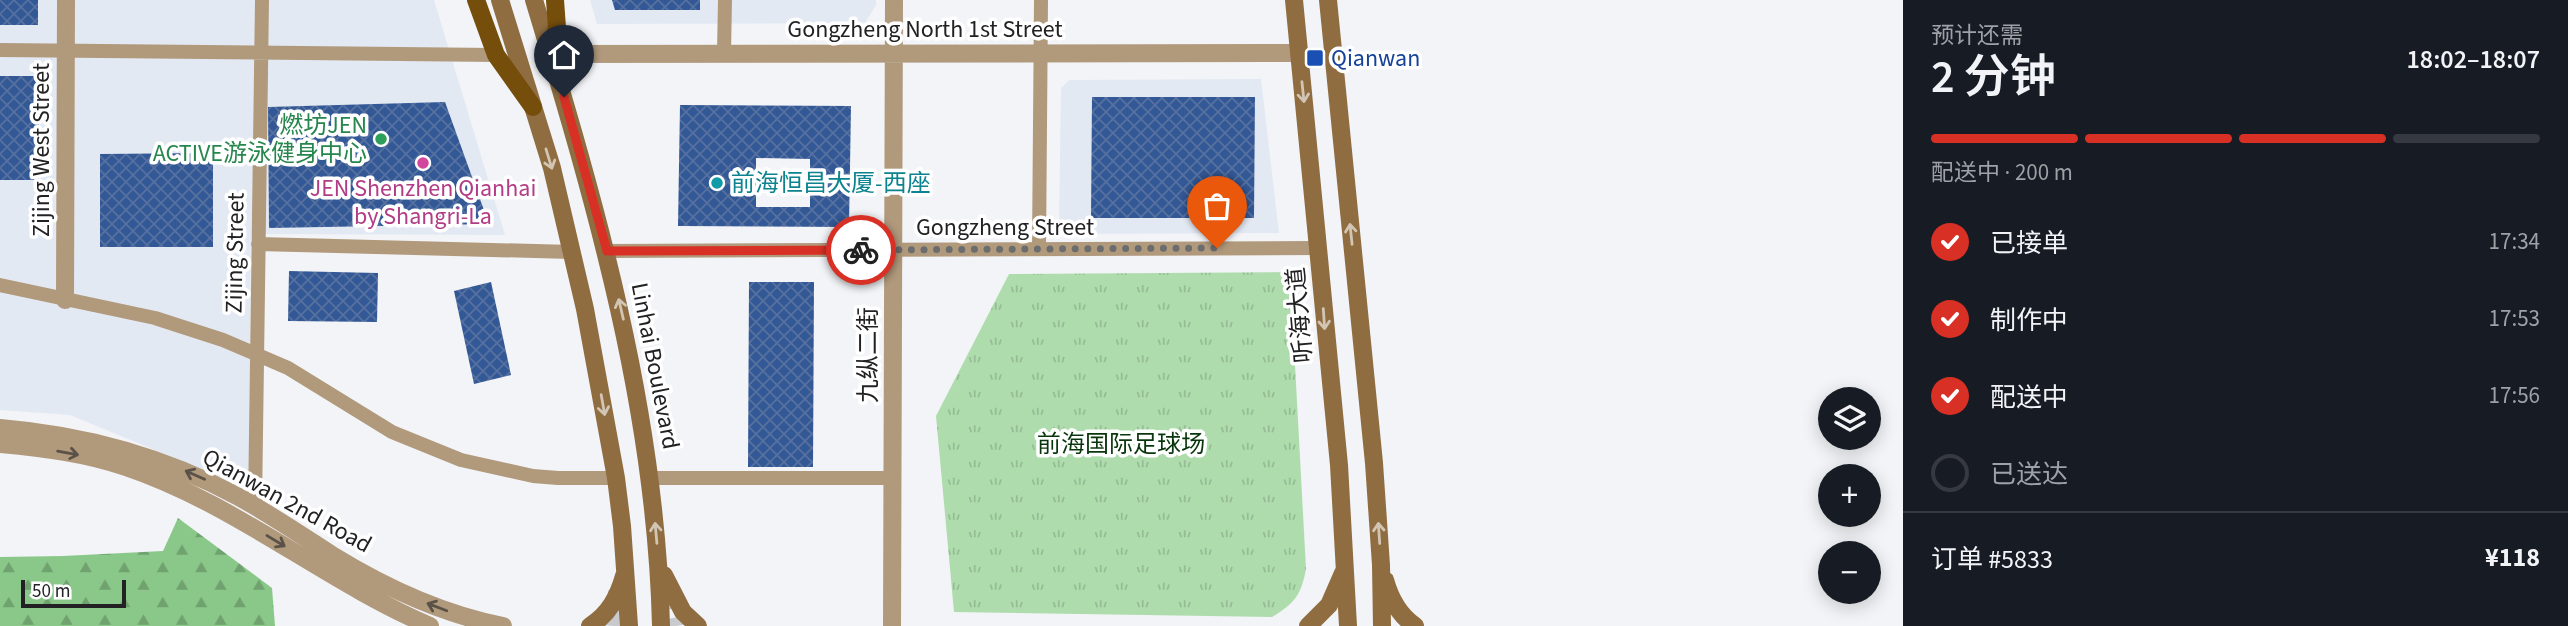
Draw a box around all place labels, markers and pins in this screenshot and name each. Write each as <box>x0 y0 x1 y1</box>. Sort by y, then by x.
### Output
pin <box>534 25 594 97</box>
place label: Qianwan <box>1331 41 1420 76</box>
marker: Qianwan <box>1305 48 1325 68</box>
place label: 燃坊JEN ACTIVE游泳健身中心 <box>153 108 367 171</box>
marker: 燃坊JEN ACTIVE游泳健身中心 <box>373 131 389 147</box>
marker: JEN Shenzhen Qianhai by Shangri-La <box>415 155 431 171</box>
place label: 前海恒昌大厦-西座 <box>731 166 930 201</box>
place label: JEN Shenzhen Qianhai by Shangri-La <box>310 171 536 234</box>
marker: 前海恒昌大厦-西座 <box>709 175 725 191</box>
pin <box>1187 176 1247 248</box>

